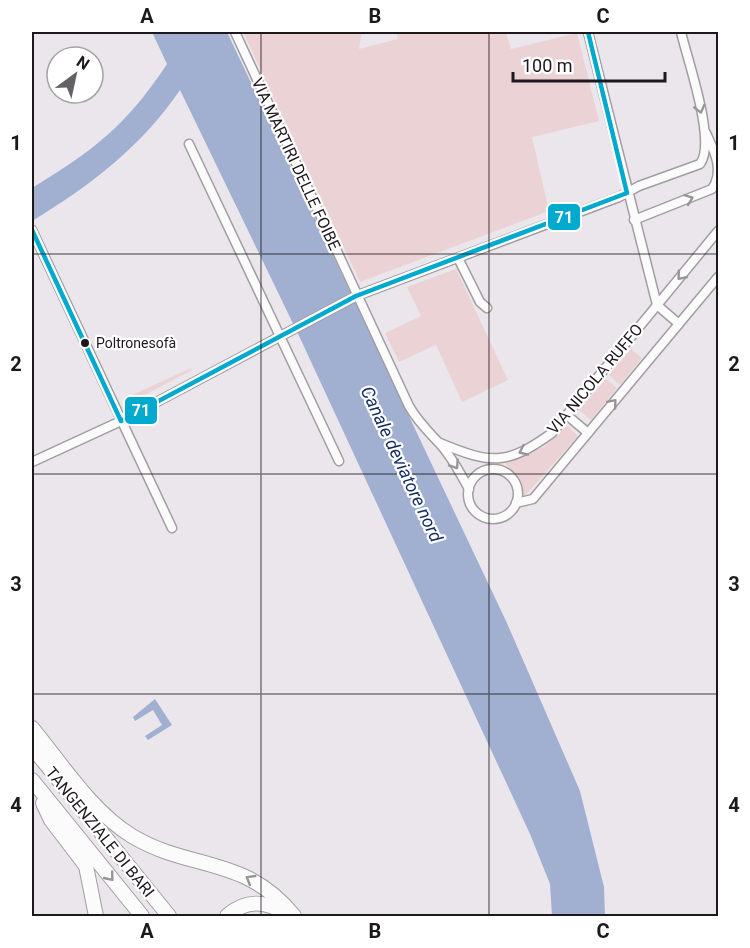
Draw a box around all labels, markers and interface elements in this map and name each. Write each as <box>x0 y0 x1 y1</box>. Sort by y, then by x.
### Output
text: A <box>140 4 154 28</box>
text: B <box>369 4 381 28</box>
text: C <box>596 4 610 28</box>
north arrow <box>45 45 105 105</box>
scale bar <box>513 45 664 83</box>
text: N <box>73 52 93 74</box>
text: 100 m <box>522 55 573 76</box>
street label: VIA MARTIRI DELLE FOIBE <box>248 75 344 253</box>
one-way arrow <box>692 104 705 114</box>
text: 1 <box>10 131 22 155</box>
text: 1 <box>728 131 740 155</box>
one-way arrow <box>683 194 694 207</box>
line badge: 71 <box>547 203 581 231</box>
text: 71 <box>555 208 573 227</box>
one-way arrow <box>677 269 688 280</box>
street label: VIA NICOLA RUFFO <box>543 320 647 438</box>
place label: Poltronesofà <box>96 335 176 351</box>
marker: Poltronesofà <box>79 337 91 349</box>
text: 2 <box>10 352 22 376</box>
text: 2 <box>728 352 740 376</box>
water label: Canale deviatore nord <box>357 383 448 546</box>
line badge: 71 <box>124 396 158 425</box>
one-way arrow <box>606 399 617 410</box>
text: 71 <box>132 401 150 420</box>
one-way arrow <box>519 444 530 456</box>
one-way arrow <box>448 458 459 469</box>
text: 3 <box>10 572 22 596</box>
text: 3 <box>728 572 740 596</box>
street label: TANGENZIALE DI BARI <box>42 763 158 901</box>
text: 4 <box>10 793 22 817</box>
text: 4 <box>728 793 740 817</box>
one-way arrow <box>103 870 114 881</box>
one-way arrow <box>246 874 256 886</box>
text: A <box>140 919 154 943</box>
text: B <box>369 919 381 943</box>
text: C <box>596 919 610 943</box>

